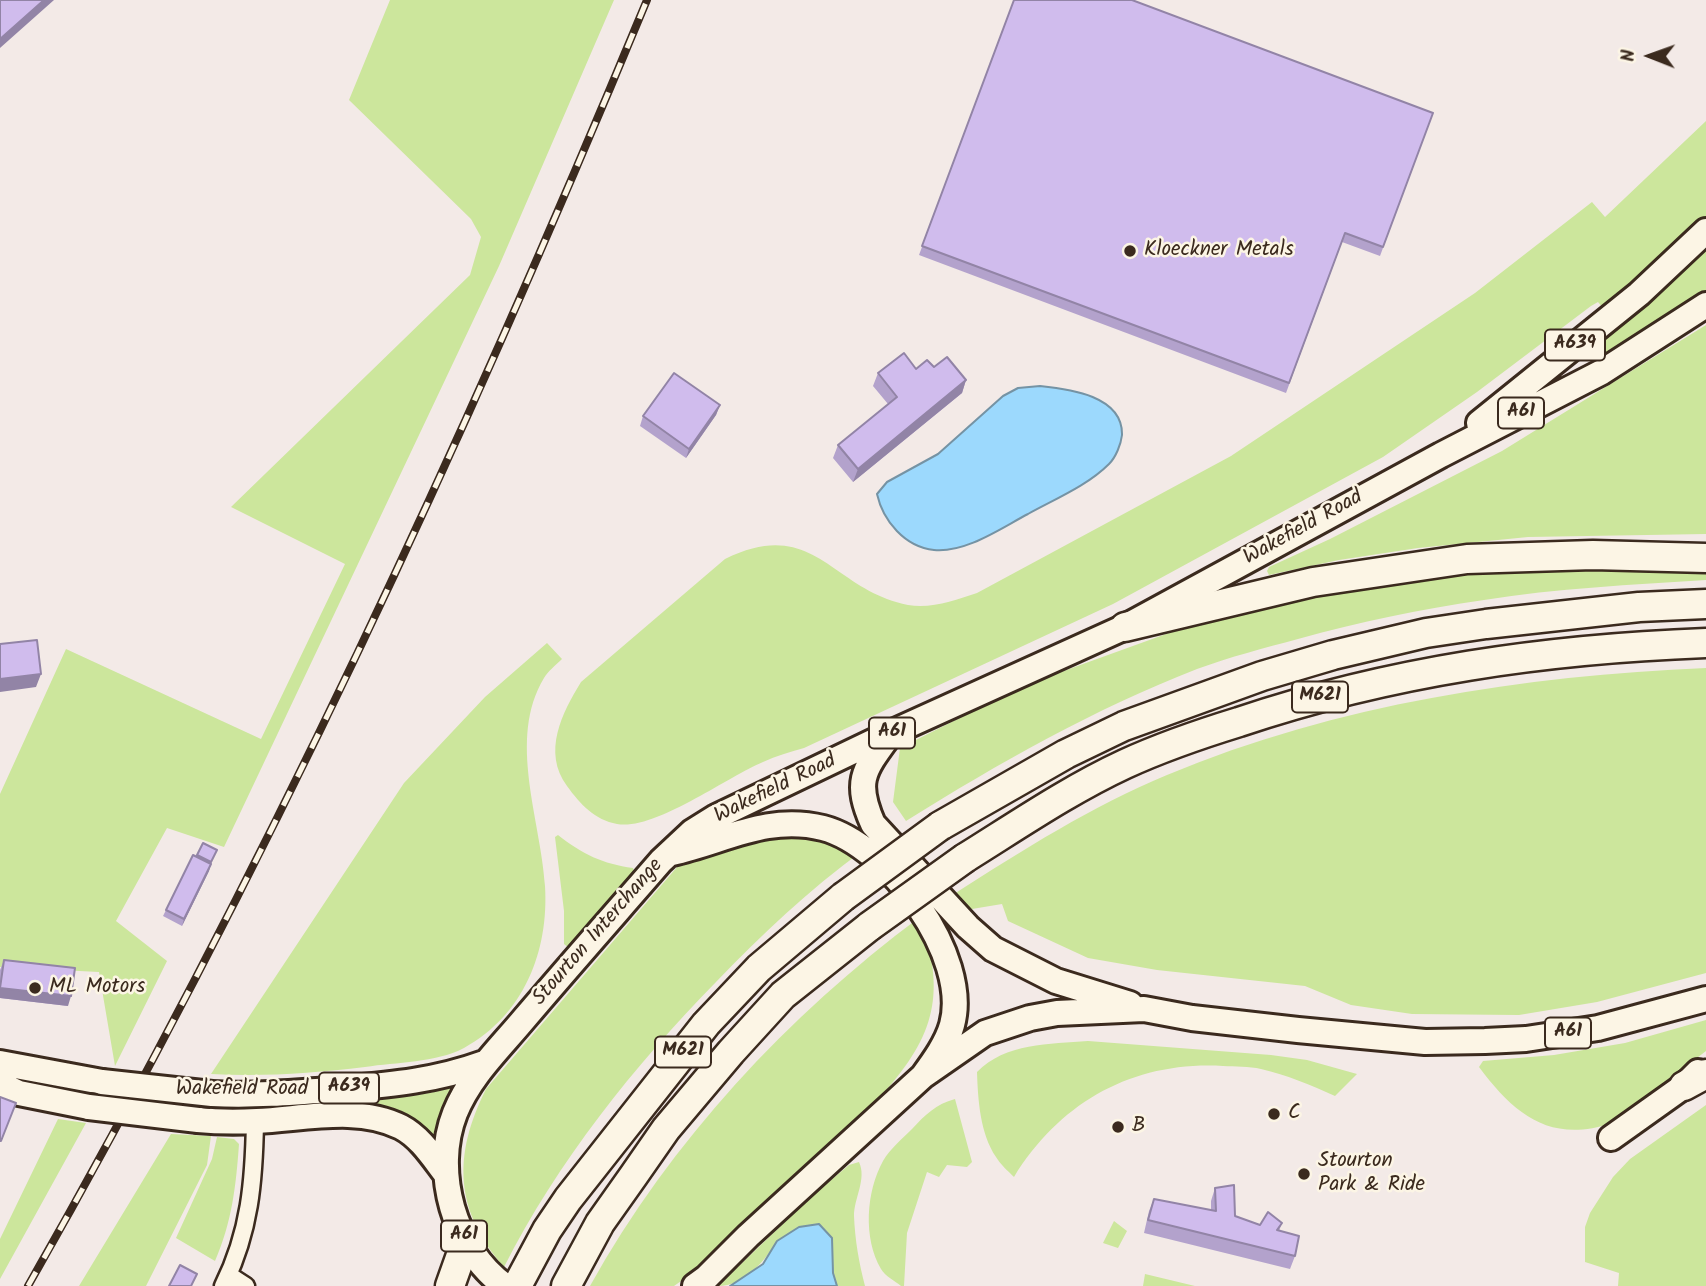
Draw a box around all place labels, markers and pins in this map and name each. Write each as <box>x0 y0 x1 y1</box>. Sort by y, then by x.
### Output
place label: Kloeckner Metals <box>1144 238 1294 264</box>
marker: Kloeckner Metals <box>1122 243 1138 259</box>
place label: ML Motors <box>49 975 145 1001</box>
marker: ML Motors <box>27 980 43 996</box>
place label: C <box>1288 1101 1301 1127</box>
marker: C <box>1266 1106 1282 1122</box>
place label: B <box>1132 1114 1145 1140</box>
marker: B <box>1110 1119 1126 1135</box>
place label: Stourton Park & Ride <box>1318 1149 1425 1199</box>
marker: Stourton Park & Ride <box>1296 1166 1312 1182</box>

